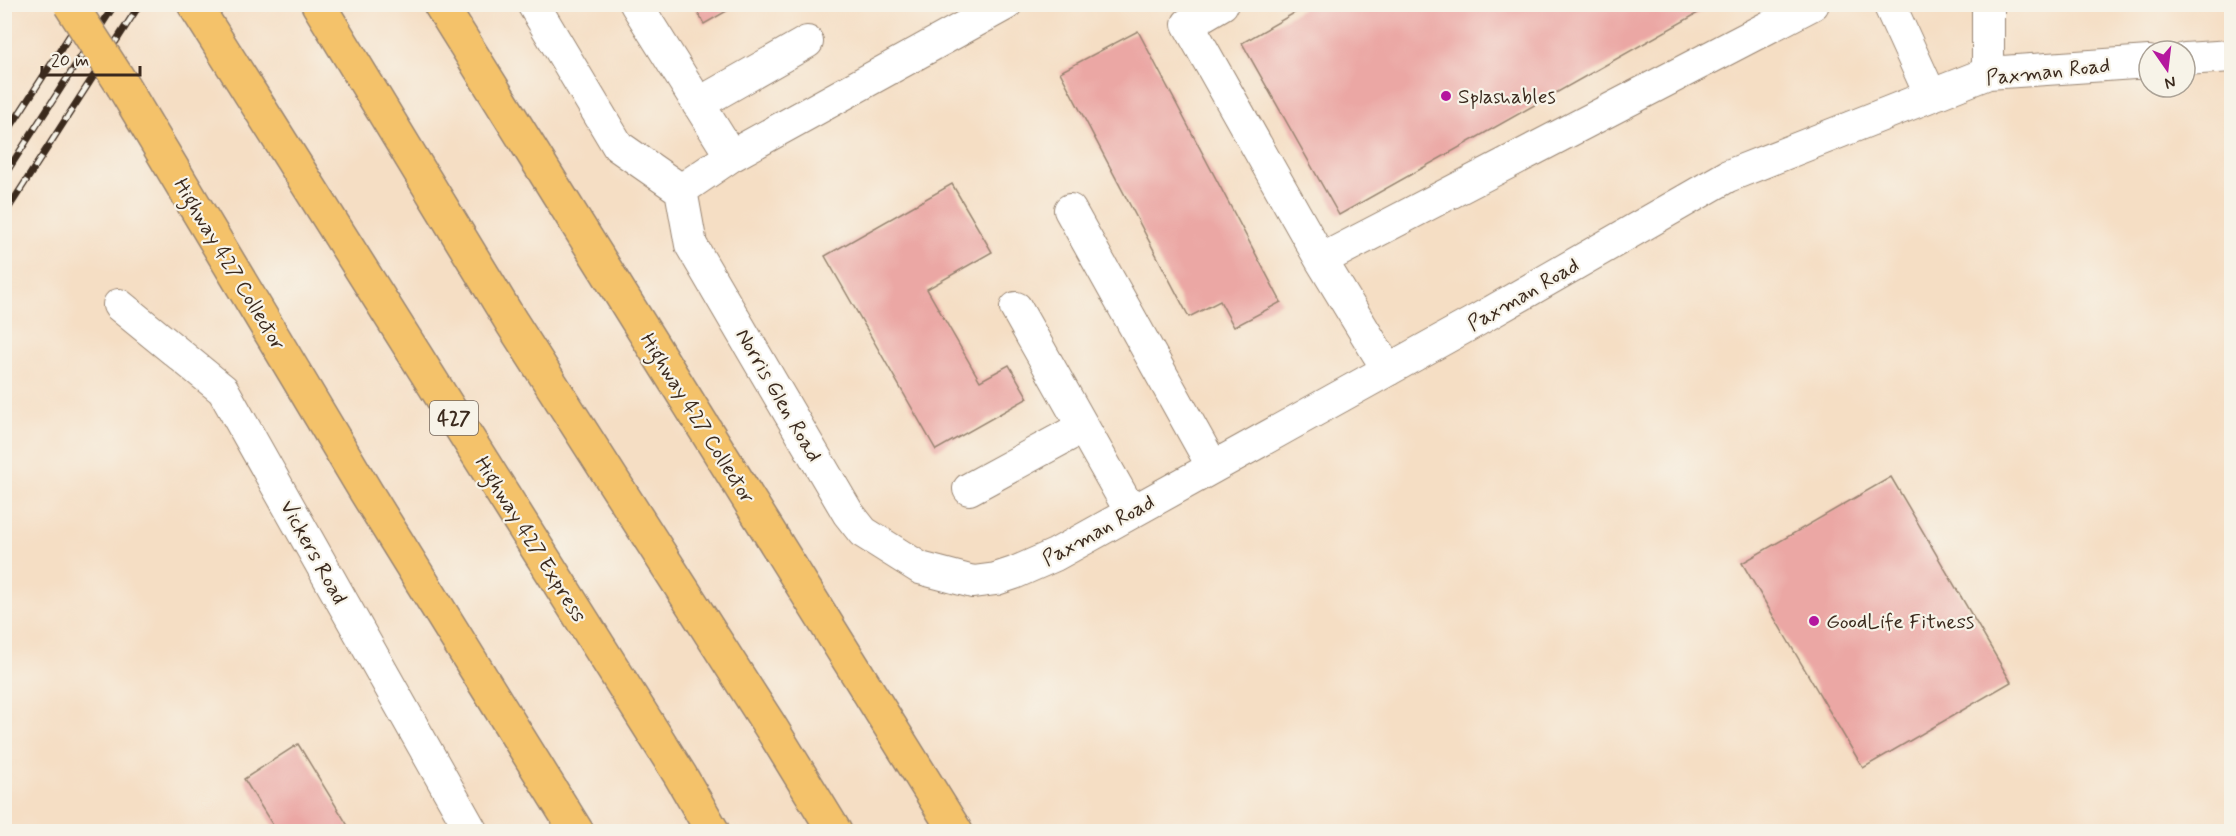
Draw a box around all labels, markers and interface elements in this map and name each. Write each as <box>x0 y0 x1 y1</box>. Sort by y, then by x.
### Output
scale bar <box>42 39 140 77</box>
north arrow <box>2137 39 2197 99</box>
text: 20 m <box>51 49 89 73</box>
street label: Paxman Road <box>1985 52 2112 92</box>
text: N <box>2163 71 2178 94</box>
place label: Splashables <box>1458 83 1556 111</box>
marker: Splashables <box>1439 89 1453 103</box>
street label: Highway 427 Collector <box>165 173 292 357</box>
street label: Paxman Road <box>1463 252 1584 338</box>
street label: Norris Glen Road <box>729 324 828 467</box>
street label: Highway 427 Collector <box>632 328 761 510</box>
road number: 427 <box>430 401 478 435</box>
street label: Highway 427 Express <box>466 451 593 629</box>
street label: Paxman Road <box>1037 488 1160 573</box>
street label: Vickers Road <box>273 495 353 610</box>
place label: GoodLife Fitness <box>1826 608 1974 636</box>
marker: GoodLife Fitness <box>1807 614 1821 628</box>

